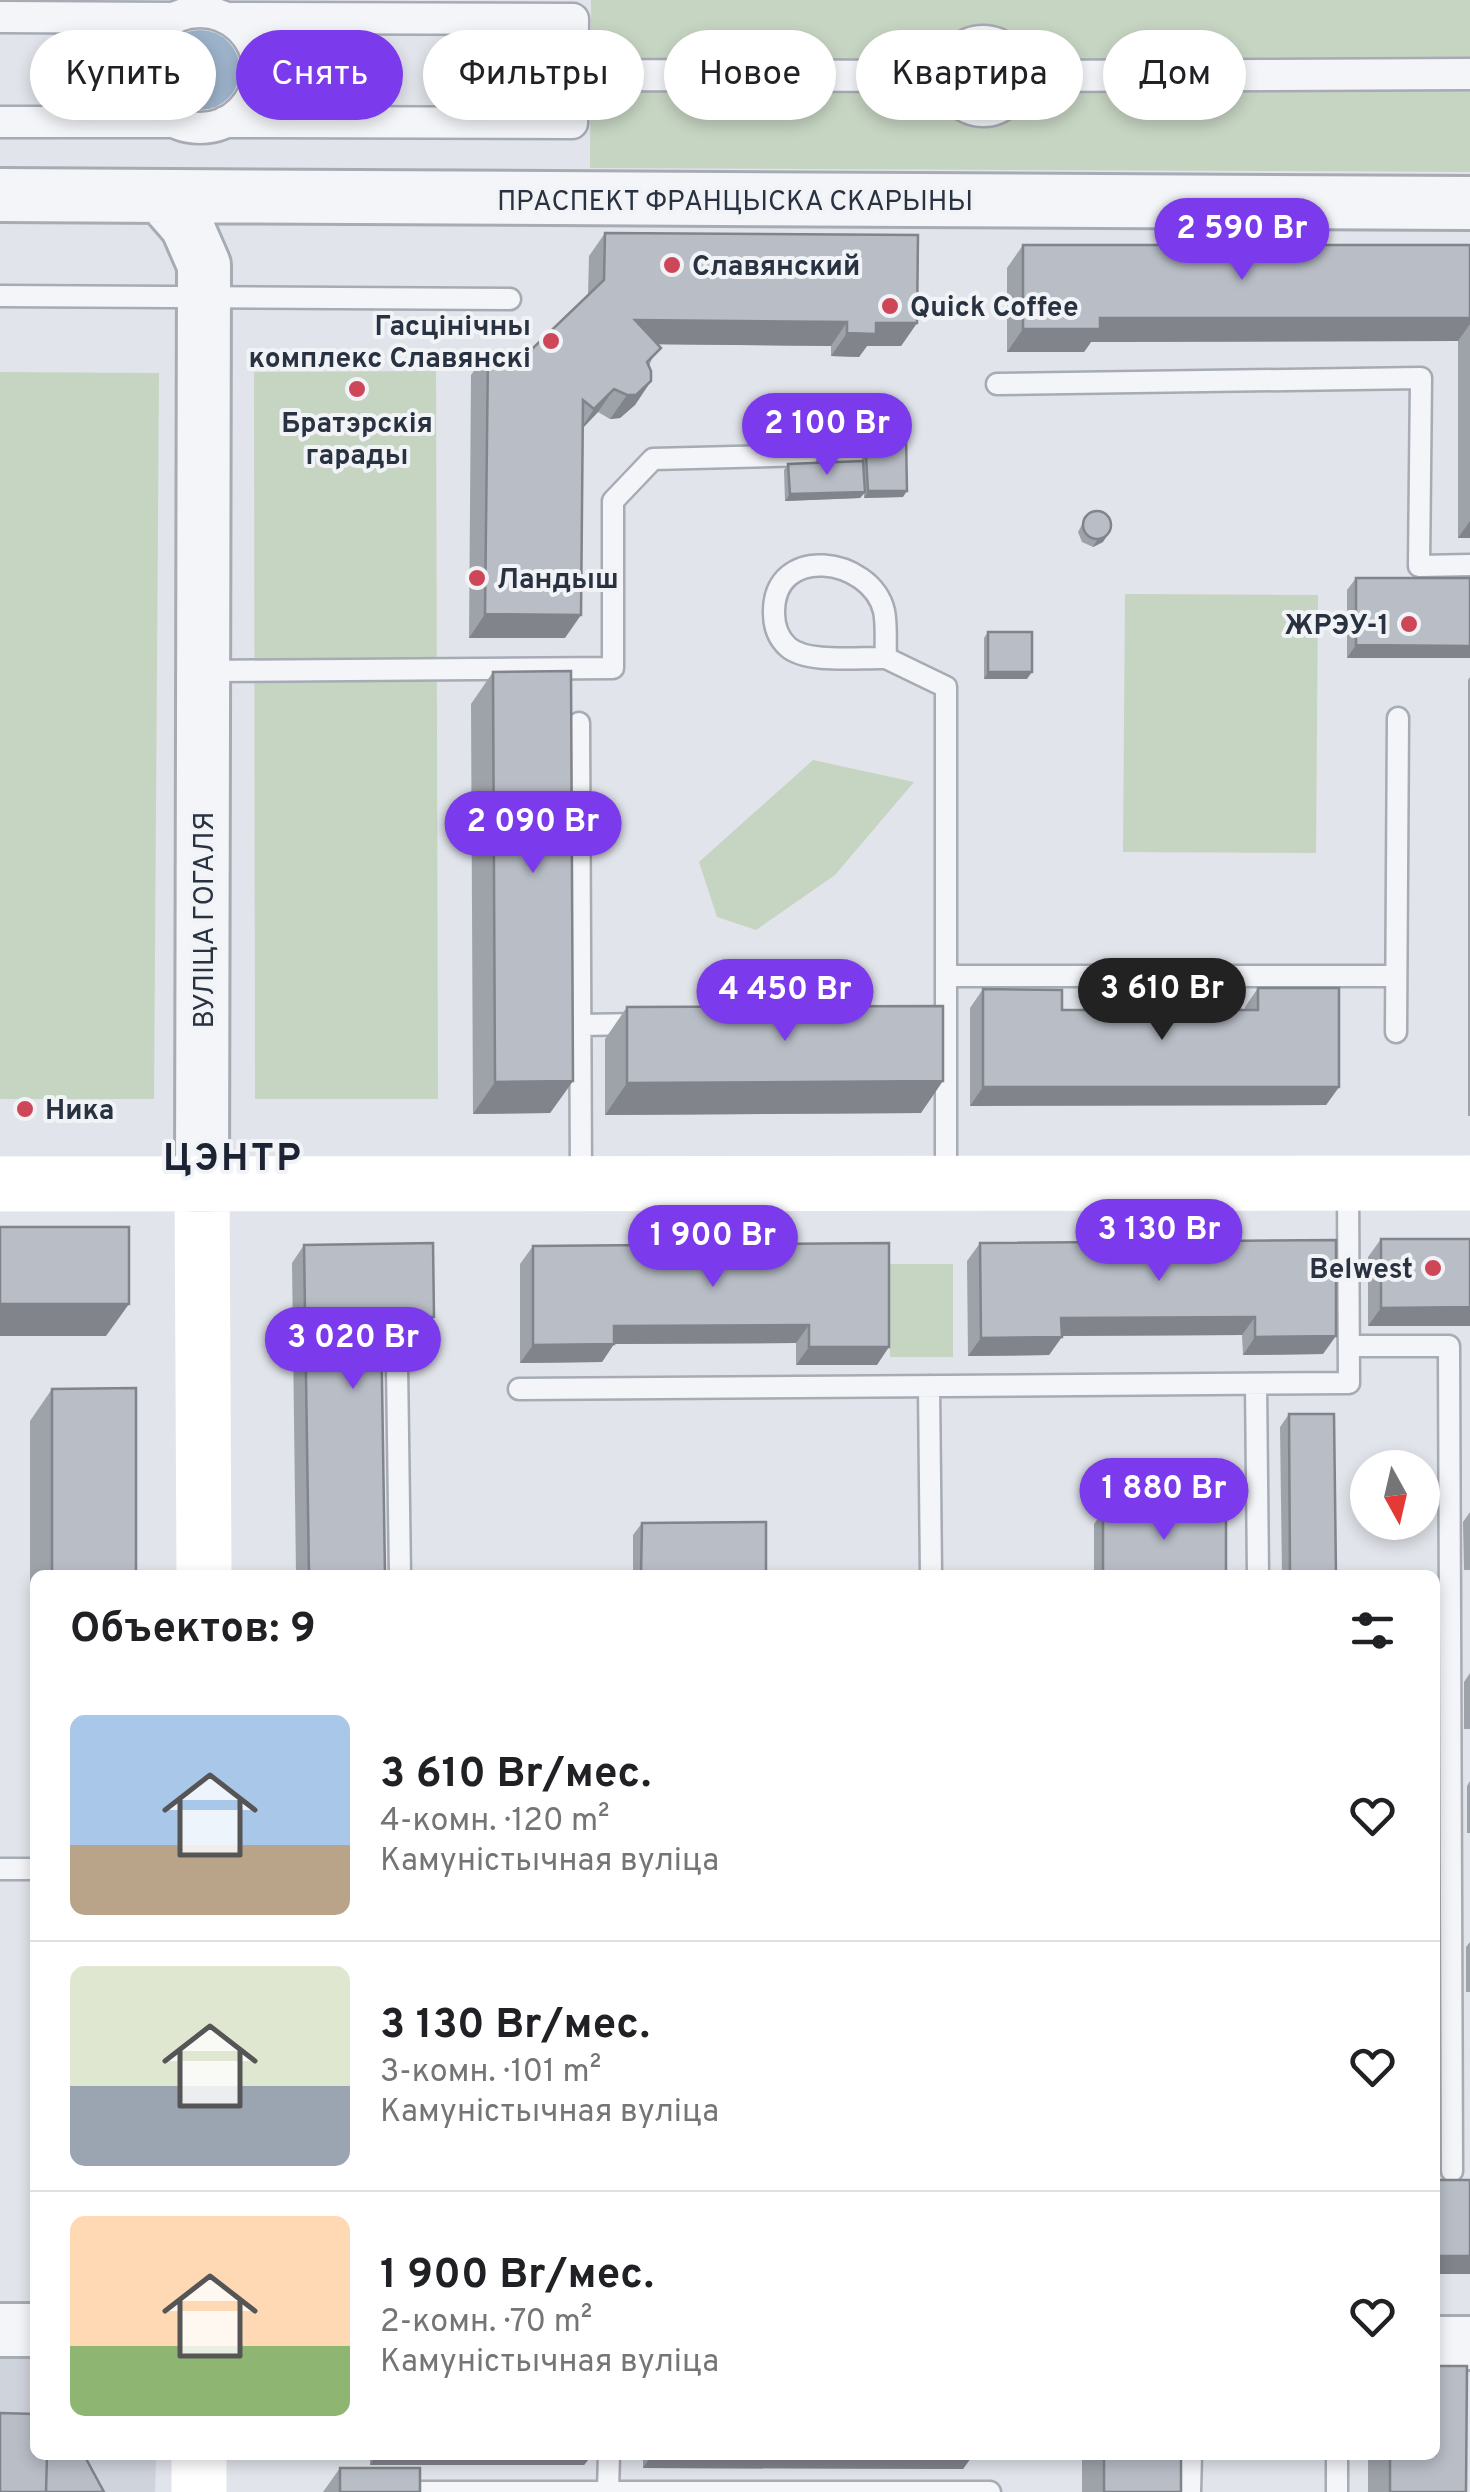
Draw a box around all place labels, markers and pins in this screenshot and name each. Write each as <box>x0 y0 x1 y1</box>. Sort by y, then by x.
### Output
pin: 2 590 Br <box>1139 198 1345 283</box>
place label: Славянский <box>692 250 860 286</box>
marker: Славянский <box>661 254 683 276</box>
place label: Quick Coffee <box>910 291 1079 327</box>
marker: Quick Coffee <box>879 295 901 317</box>
place label: Гасцінічны комплекс Славянскі <box>249 310 531 378</box>
marker: Гасцінічны комплекс Славянскі <box>540 330 562 352</box>
marker: Братэрскія гарады <box>346 378 368 400</box>
pin: 2 100 Br <box>724 393 930 478</box>
place label: Братэрскія гарады <box>281 407 433 475</box>
place label: Ландыш <box>497 563 619 599</box>
marker: Ландыш <box>466 567 488 589</box>
place label: ЖРЭУ-1 <box>1284 609 1389 645</box>
marker: ЖРЭУ-1 <box>1398 613 1420 635</box>
pin: 2 090 Br <box>430 791 636 876</box>
pin: 3 610 Br <box>1059 958 1265 1043</box>
pin: 4 450 Br <box>682 959 888 1044</box>
place label: Ника <box>45 1094 114 1130</box>
marker: Ника <box>14 1098 36 1120</box>
pin: 3 130 Br <box>1056 1199 1262 1284</box>
pin: 1 900 Br <box>610 1205 816 1290</box>
place label: Belwest <box>1309 1253 1413 1289</box>
marker: Belwest <box>1422 1257 1444 1279</box>
pin: 3 020 Br <box>250 1307 456 1392</box>
pin: 1 880 Br <box>1061 1458 1267 1543</box>

